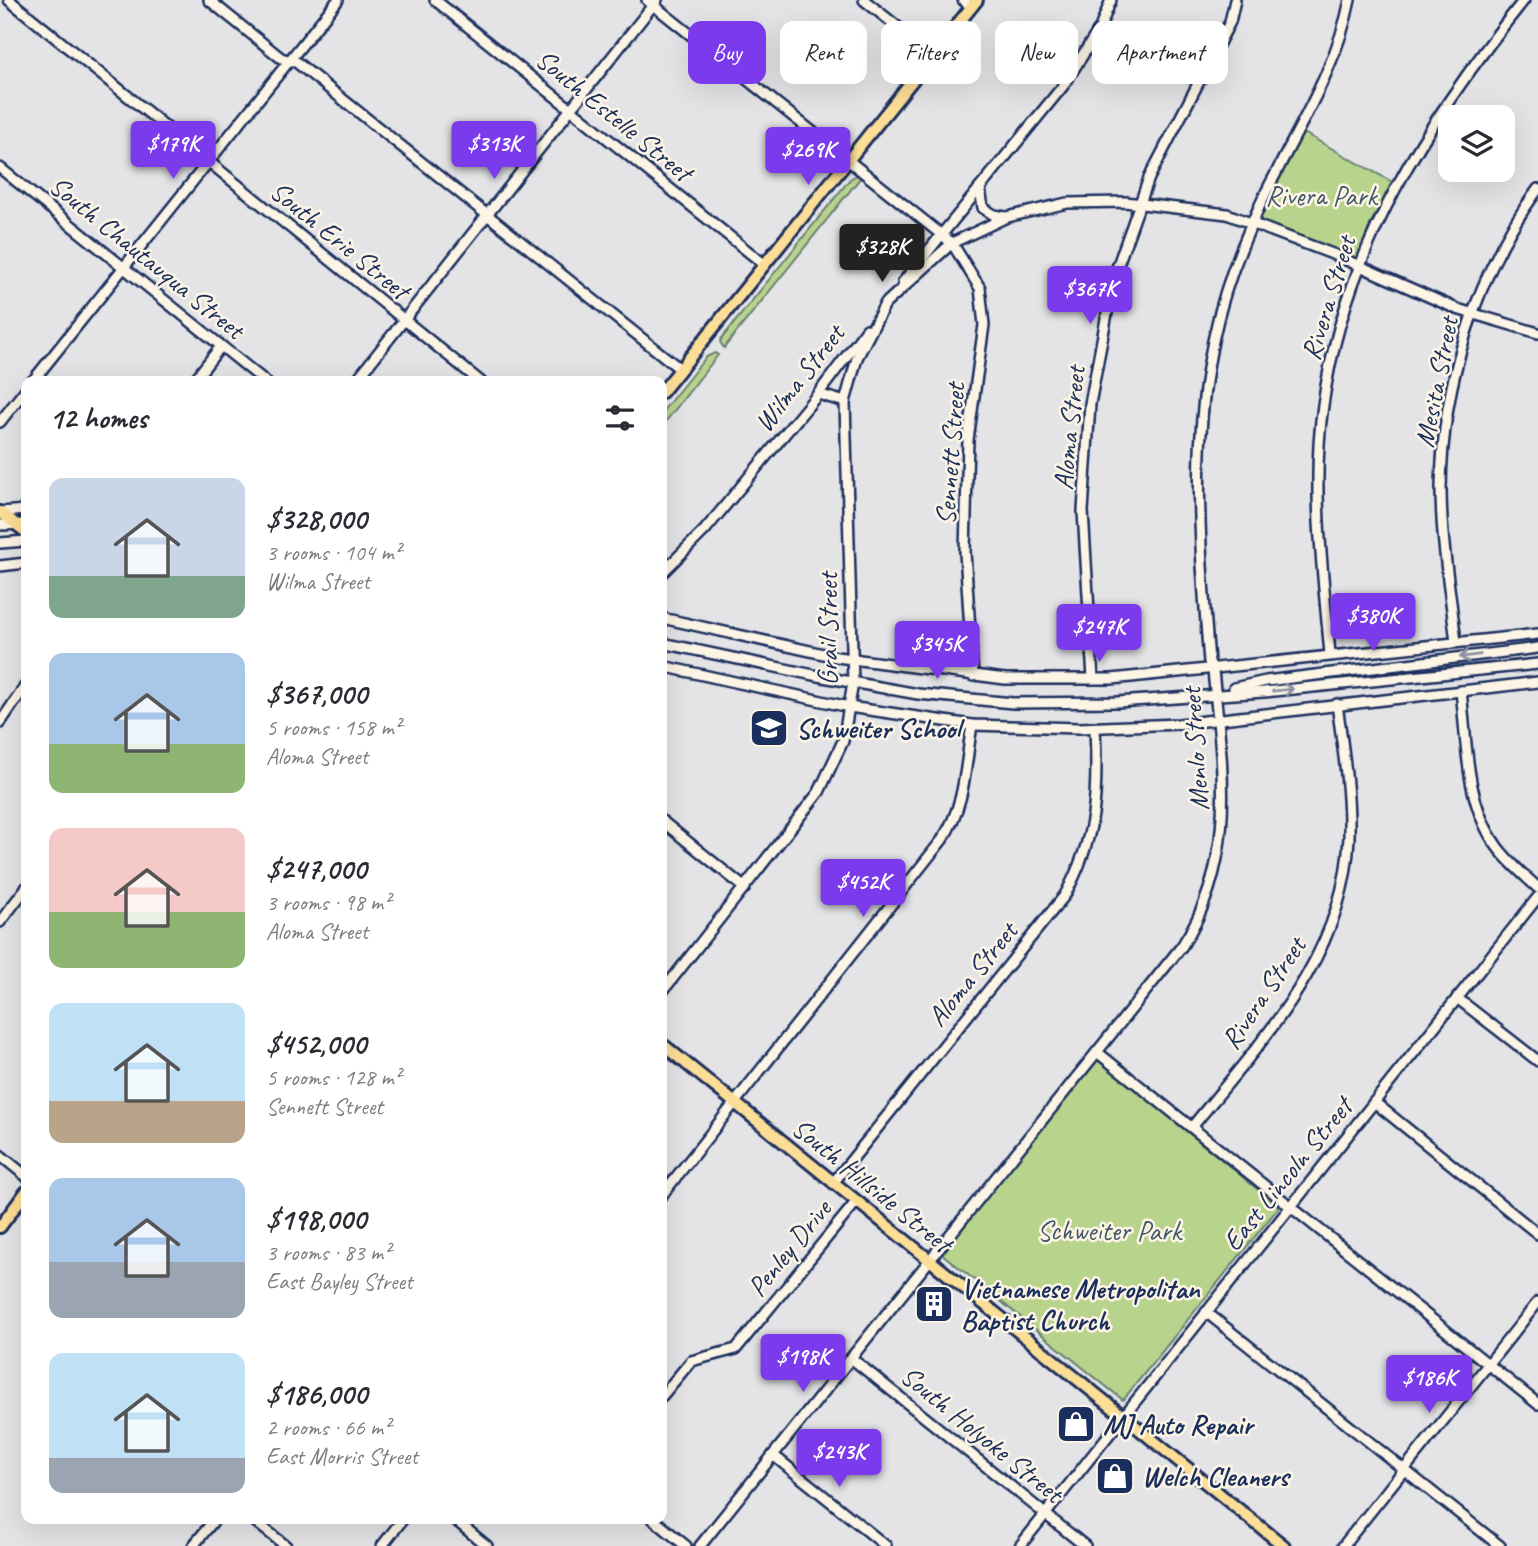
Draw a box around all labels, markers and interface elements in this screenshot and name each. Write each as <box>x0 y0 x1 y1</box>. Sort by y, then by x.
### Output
chip: Buy <box>688 21 766 84</box>
chip: Rent <box>780 21 867 84</box>
chip: Filters <box>881 21 981 84</box>
chip: New <box>995 21 1078 84</box>
chip: Apartment <box>1092 21 1228 84</box>
street label: South Estelle Street <box>529 41 702 191</box>
map controls <box>1438 105 1515 182</box>
button: layers <box>1438 105 1515 182</box>
pin: $179K <box>124 122 222 181</box>
pin: $313K <box>445 122 543 181</box>
pin: $269K <box>759 128 857 187</box>
text: $179K <box>147 129 199 158</box>
text: $313K <box>467 129 521 158</box>
text: $269K <box>781 135 835 164</box>
street label: South Chautauqua Street <box>43 168 254 348</box>
street label: South Erie Street <box>263 173 420 309</box>
park label: Rivera Park <box>1265 178 1380 213</box>
pin: $328K <box>833 224 931 284</box>
street label: Rivera Street <box>1293 229 1364 364</box>
text: $328K <box>855 232 909 261</box>
pin: $367K <box>1041 266 1139 326</box>
text: $367K <box>1063 274 1117 303</box>
street label: Mesita Street <box>1406 311 1466 450</box>
street label: Wilma Street <box>746 315 853 439</box>
street label: Aloma Street <box>1045 362 1093 492</box>
street label: Sennett Street <box>928 379 973 526</box>
text: 12 homes <box>49 399 147 437</box>
icon: filters <box>601 399 639 437</box>
text: $328,000 <box>266 500 366 538</box>
icon: home <box>105 506 189 590</box>
text: 3 rooms · 104 m² <box>266 538 401 567</box>
text: Wilma Street <box>266 567 370 596</box>
street label: Grail Street <box>810 570 845 685</box>
pin: $380K <box>1324 594 1422 653</box>
text: $380K <box>1346 601 1400 630</box>
pin: $247K <box>1050 604 1148 664</box>
text: $247K <box>1073 612 1126 641</box>
pin: $345K <box>888 622 986 681</box>
text: $345K <box>911 629 963 658</box>
one-way arrow <box>1459 650 1482 663</box>
text: $367,000 <box>266 675 367 713</box>
icon: home <box>105 681 189 765</box>
street label: Menlo Street <box>1173 683 1217 812</box>
one-way arrow <box>1271 683 1294 696</box>
school or university icon: Schweiter School <box>748 707 790 749</box>
place label: Schweiter School <box>796 711 965 746</box>
text: 5 rooms · 158 m² <box>266 713 401 742</box>
text: Aloma Street <box>266 742 368 771</box>
text: $247,000 <box>266 850 366 888</box>
icon: home <box>105 856 189 940</box>
pin: $452K <box>814 860 912 919</box>
text: $452K <box>837 867 889 896</box>
text: 3 rooms · 98 m² <box>266 888 390 917</box>
street label: Aloma Street <box>919 913 1026 1033</box>
text: Aloma Street <box>266 917 368 946</box>
street label: Rivera Street <box>1213 928 1315 1056</box>
text: $452,000 <box>266 1025 366 1063</box>
icon: home <box>105 1031 189 1115</box>
text: 5 rooms · 128 m² <box>266 1063 401 1092</box>
street label: East Lincoln Street <box>1214 1087 1362 1258</box>
text: Sennett Street <box>266 1092 383 1121</box>
street label: South Hillside Street <box>785 1110 962 1262</box>
street label: Penley Drive <box>739 1191 840 1303</box>
text: $198,000 <box>266 1200 366 1238</box>
icon: home <box>105 1206 189 1290</box>
park label: Schweiter Park <box>1037 1213 1184 1248</box>
text: 3 rooms · 83 m² <box>266 1238 390 1267</box>
text: East Bayley Street <box>266 1267 413 1296</box>
place label: Vietnamese Metropolitan Baptist Church <box>961 1271 1201 1338</box>
building icon: Vietnamese Metropolitan Baptist Church <box>913 1283 955 1325</box>
pin: $198K <box>754 1334 852 1394</box>
text: $198K <box>777 1342 829 1371</box>
pin: $186K <box>1380 1356 1478 1415</box>
street label: South Holyoke Street <box>894 1358 1072 1512</box>
text: $186K <box>1402 1363 1456 1392</box>
text: $186,000 <box>266 1375 367 1413</box>
icon: home <box>105 1381 189 1465</box>
shop icon: MJ Auto Repair <box>1055 1403 1097 1445</box>
place label: MJ Auto Repair <box>1103 1407 1255 1442</box>
text: 2 rooms · 66 m² <box>266 1413 390 1442</box>
pin: $243K <box>790 1430 888 1489</box>
text: $243K <box>812 1437 866 1466</box>
text: East Morris Street <box>266 1442 418 1471</box>
shop icon: Welch Cleaners <box>1094 1455 1136 1497</box>
place label: Welch Cleaners <box>1142 1459 1292 1494</box>

